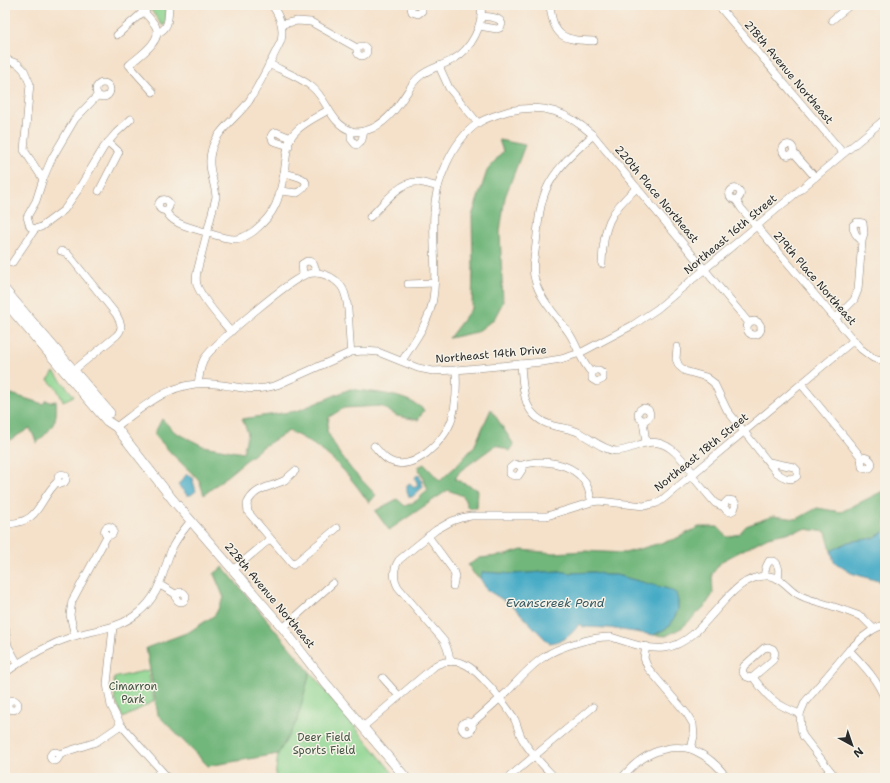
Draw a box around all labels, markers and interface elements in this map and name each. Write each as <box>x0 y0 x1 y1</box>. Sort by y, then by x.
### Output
street label: 218th Avenue Northeast <box>741 17 837 127</box>
street label: 220th Place Northeast <box>611 142 702 246</box>
street label: Northeast 16th Street <box>681 191 780 278</box>
street label: 219th Place Northeast <box>770 228 860 329</box>
street label: Northeast 14th Drive <box>435 342 547 367</box>
street label: Northeast 18th Street <box>651 410 752 495</box>
street label: 228th Avenue Northeast <box>221 539 318 652</box>
water label: Evanscreek Pond <box>506 595 605 611</box>
park label: Cimarron Park <box>109 679 158 707</box>
north arrow <box>832 725 872 765</box>
park label: Deer Field Sports Field <box>293 730 355 758</box>
text: N <box>850 744 866 761</box>

